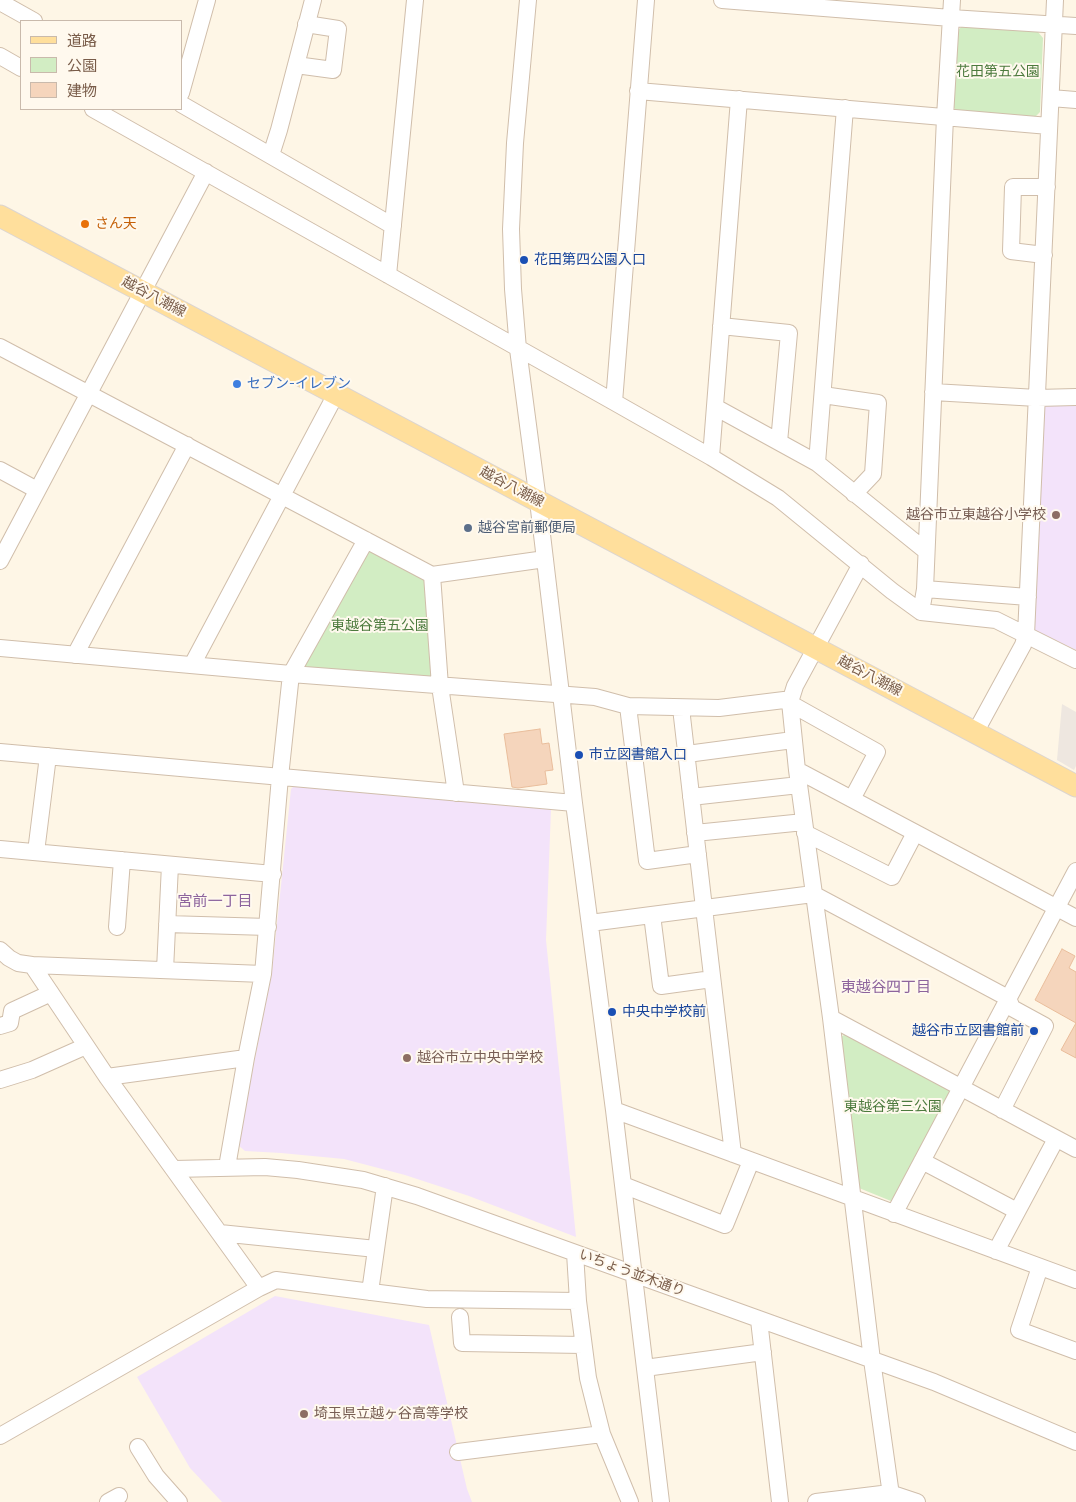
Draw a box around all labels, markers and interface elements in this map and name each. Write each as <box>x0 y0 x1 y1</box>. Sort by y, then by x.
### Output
legend <box>20 20 182 110</box>
text: 道路 <box>67 32 97 50</box>
text: 公園 <box>67 57 97 75</box>
park label: 花田第五公園 <box>956 64 1040 80</box>
text: 建物 <box>67 82 97 100</box>
place label: さん天 <box>95 216 137 232</box>
marker: さん天 <box>79 218 91 230</box>
place label: 花田第四公園入口 <box>534 252 646 268</box>
marker: 花田第四公園入口 <box>518 254 530 266</box>
street label: 越谷八潮線 <box>119 273 189 321</box>
place label: セブン-イレブン <box>247 376 351 392</box>
marker: セブン-イレブン <box>231 378 243 390</box>
street label: 越谷八潮線 <box>477 463 547 511</box>
place label: 越谷市立東越谷小学校 <box>906 507 1046 523</box>
marker: 越谷市立東越谷小学校 <box>1050 509 1062 521</box>
place label: 越谷宮前郵便局 <box>478 520 576 536</box>
marker: 越谷宮前郵便局 <box>462 522 474 534</box>
park label: 東越谷第五公園 <box>331 618 429 634</box>
street label: 越谷八潮線 <box>835 652 905 700</box>
place label: 市立図書館入口 <box>589 747 687 763</box>
marker: 市立図書館入口 <box>573 749 585 761</box>
district label: 宮前一丁目 <box>178 892 252 910</box>
district label: 東越谷四丁目 <box>841 978 931 996</box>
place label: 中央中学校前 <box>622 1004 706 1020</box>
marker: 中央中学校前 <box>606 1006 618 1018</box>
place label: 越谷市立図書館前 <box>912 1023 1024 1039</box>
marker: 越谷市立図書館前 <box>1028 1025 1040 1037</box>
place label: 越谷市立中央中学校 <box>417 1050 543 1066</box>
marker: 越谷市立中央中学校 <box>401 1052 413 1064</box>
park label: 東越谷第三公園 <box>844 1099 942 1115</box>
street label: いちょう並木通り <box>577 1246 687 1300</box>
place label: 埼玉県立越ヶ谷高等学校 <box>314 1406 468 1422</box>
marker: 埼玉県立越ヶ谷高等学校 <box>298 1408 310 1420</box>

